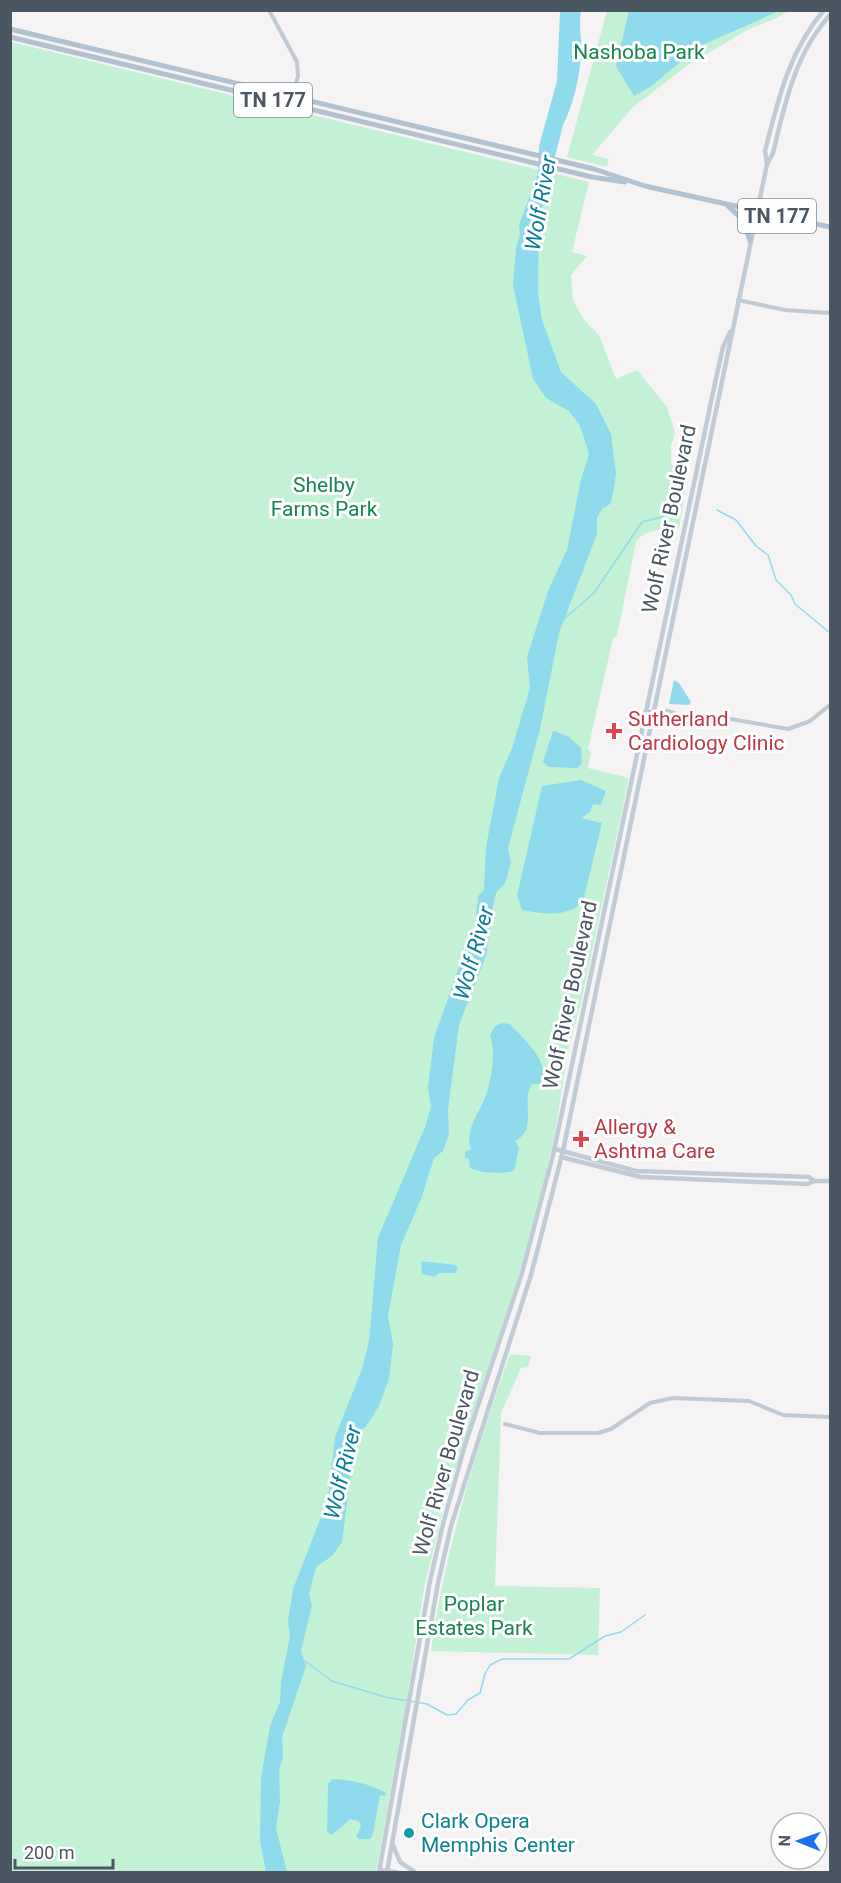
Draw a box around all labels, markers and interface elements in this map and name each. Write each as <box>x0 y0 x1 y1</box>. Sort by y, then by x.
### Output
park label: Nashoba Park <box>573 40 705 64</box>
road number: TN 177 <box>234 83 312 117</box>
water label: Wolf River <box>520 153 561 252</box>
road number: TN 177 <box>738 199 816 233</box>
street label: Wolf River Boulevard <box>637 422 701 616</box>
park label: Shelby Farms Park <box>271 473 378 521</box>
place label: Sutherland Cardiology Clinic <box>628 707 785 755</box>
marker: Sutherland Cardiology Clinic <box>605 722 623 740</box>
street label: Wolf River Boulevard <box>538 898 602 1092</box>
water label: Wolf River <box>448 903 499 1003</box>
place label: Allergy & Ashtma Care <box>594 1115 715 1163</box>
marker: Allergy & Ashtma Care <box>572 1130 590 1148</box>
street label: Wolf River Boulevard <box>408 1367 484 1559</box>
water label: Wolf River <box>319 1422 366 1522</box>
park label: Poplar Estates Park <box>415 1592 533 1640</box>
place label: Clark Opera Memphis Center <box>421 1809 575 1857</box>
north arrow <box>769 1811 829 1871</box>
marker: Clark Opera Memphis Center <box>402 1826 416 1840</box>
scale bar <box>15 1832 112 1870</box>
text: N <box>775 1835 794 1847</box>
text: 200 m <box>24 1842 75 1863</box>

